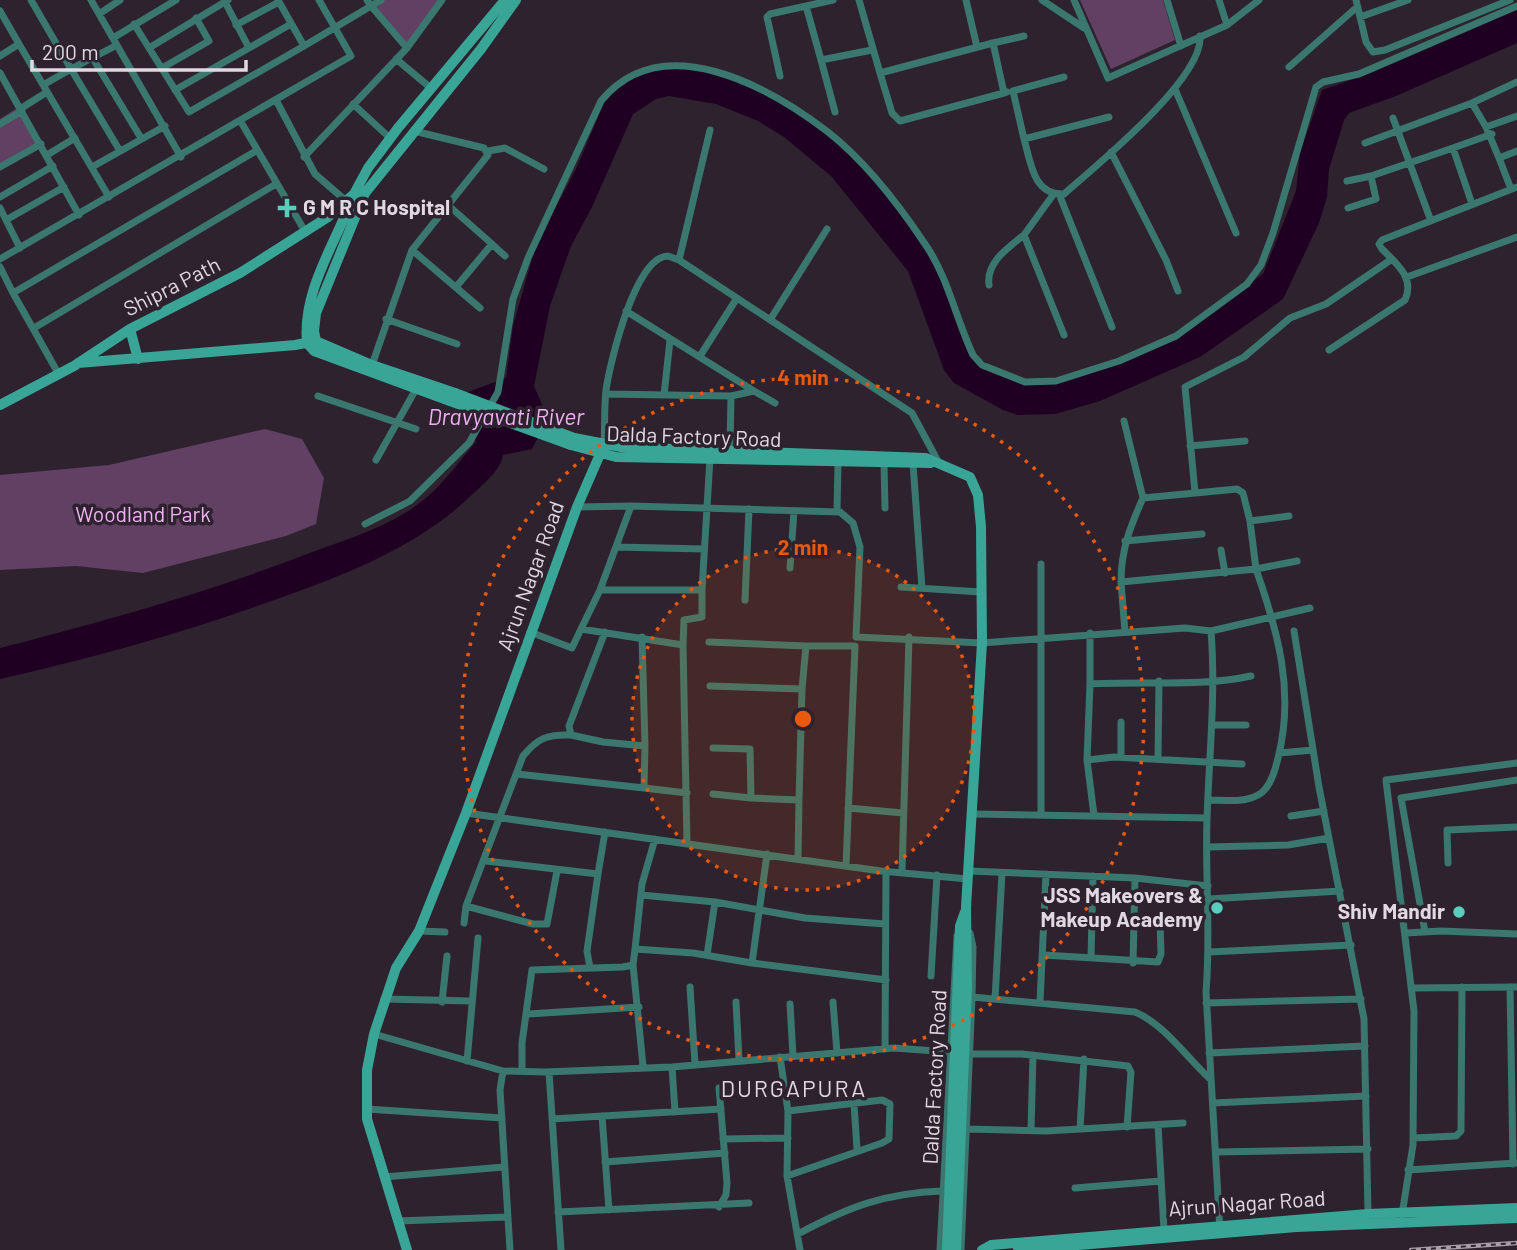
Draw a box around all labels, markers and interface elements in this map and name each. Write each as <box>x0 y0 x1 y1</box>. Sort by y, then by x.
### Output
scale bar <box>32 28 245 72</box>
text: 200 m <box>42 39 99 64</box>
place label: G M R C Hospital <box>303 194 450 219</box>
marker: G M R C Hospital <box>277 198 297 218</box>
street label: Shipra Path <box>119 251 224 321</box>
text: 4 min <box>777 364 829 389</box>
water label: Dravyavati River <box>428 402 585 430</box>
street label: Dalda Factory Road <box>606 420 782 451</box>
street label: Ajrun Nagar Road <box>491 497 568 654</box>
park label: Woodland Park <box>75 501 211 526</box>
text: 2 min <box>778 534 828 559</box>
centre of rings <box>791 707 815 731</box>
place label: JSS Makeovers & Makeup Academy <box>1041 882 1203 931</box>
place label: Shiv Mandir <box>1338 898 1445 923</box>
marker: JSS Makeovers & Makeup Academy <box>1209 900 1225 916</box>
marker: Shiv Mandir <box>1451 904 1467 920</box>
street label: Dalda Factory Road <box>916 989 951 1165</box>
district label: DURGAPURA <box>721 1074 867 1102</box>
street label: Ajrun Nagar Road <box>1167 1185 1326 1220</box>

